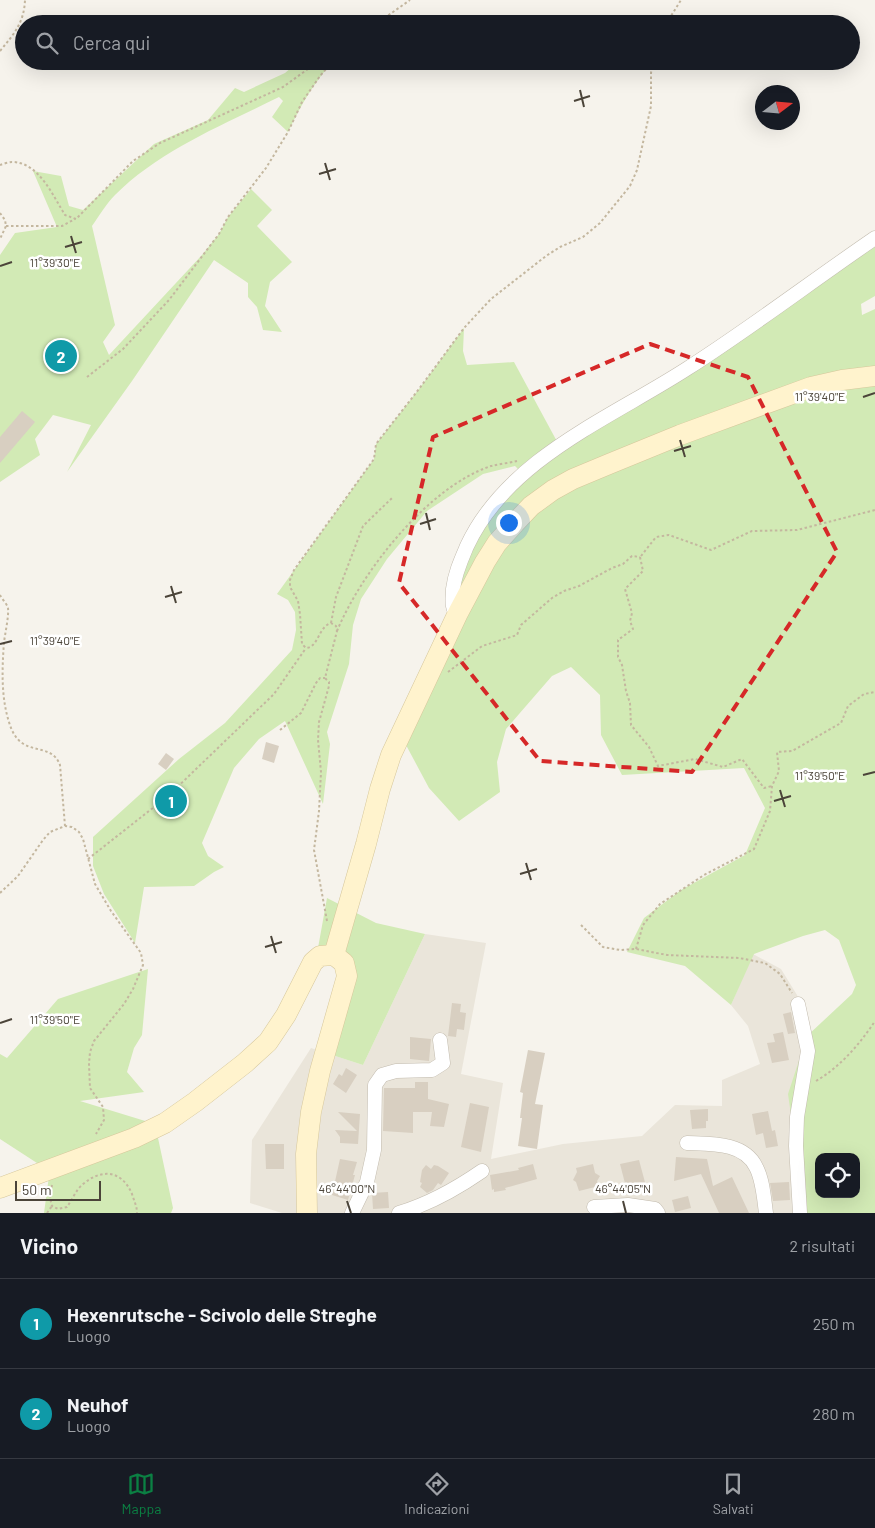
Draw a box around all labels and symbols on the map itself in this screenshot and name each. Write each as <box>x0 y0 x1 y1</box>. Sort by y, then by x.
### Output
north arrow <box>755 85 800 130</box>
text: 11°39'30"E <box>30 255 80 269</box>
pin: 2 <box>45 337 77 375</box>
text: 11°39'40"E <box>795 389 845 403</box>
your location <box>496 510 522 536</box>
text: 11°39'40"E <box>30 633 80 647</box>
text: 11°39'50"E <box>795 768 845 782</box>
pin: 1 <box>155 782 187 820</box>
text: 11°39'50"E <box>30 1012 80 1026</box>
scale bar <box>15 1178 101 1201</box>
text: 46°44'00"N <box>319 1181 375 1195</box>
text: 46°44'05"N <box>595 1181 651 1195</box>

